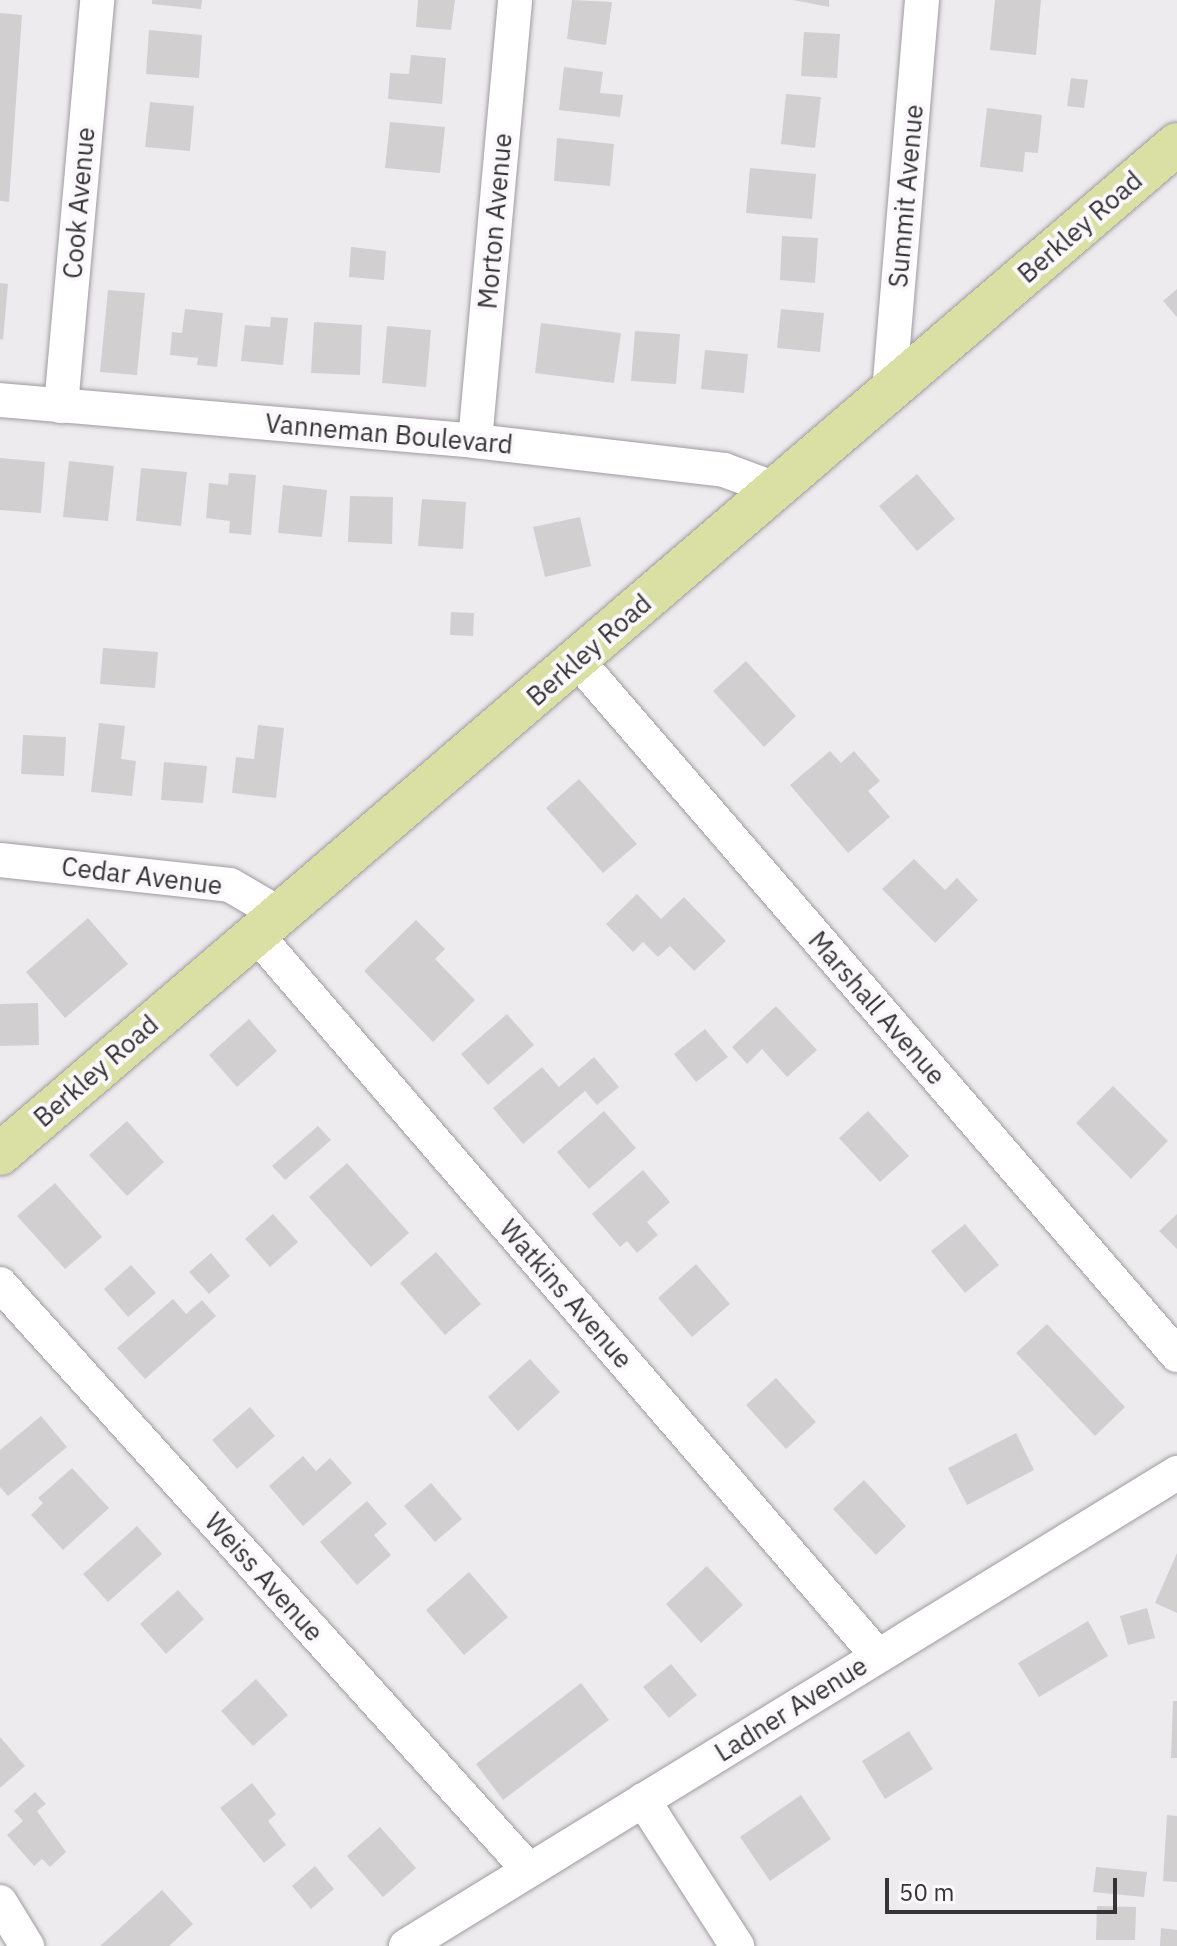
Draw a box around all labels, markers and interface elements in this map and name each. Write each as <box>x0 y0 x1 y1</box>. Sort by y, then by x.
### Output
street label: Summit Avenue <box>882 103 930 289</box>
street label: Cook Avenue <box>57 126 101 280</box>
street label: Morton Avenue <box>472 132 518 310</box>
street label: Berkley Road <box>1011 165 1149 289</box>
street label: Vanneman Boulevard <box>264 408 514 460</box>
street label: Berkley Road <box>520 588 658 712</box>
street label: Cedar Avenue <box>60 851 224 901</box>
street label: Marshall Avenue <box>802 925 952 1091</box>
street label: Berkley Road <box>27 1009 165 1133</box>
street label: Watkins Avenue <box>493 1213 639 1375</box>
street label: Weiss Avenue <box>198 1506 330 1648</box>
street label: Ladner Avenue <box>709 1650 873 1768</box>
scale bar <box>889 1862 1121 1912</box>
text: 50 m <box>899 1876 954 1908</box>

